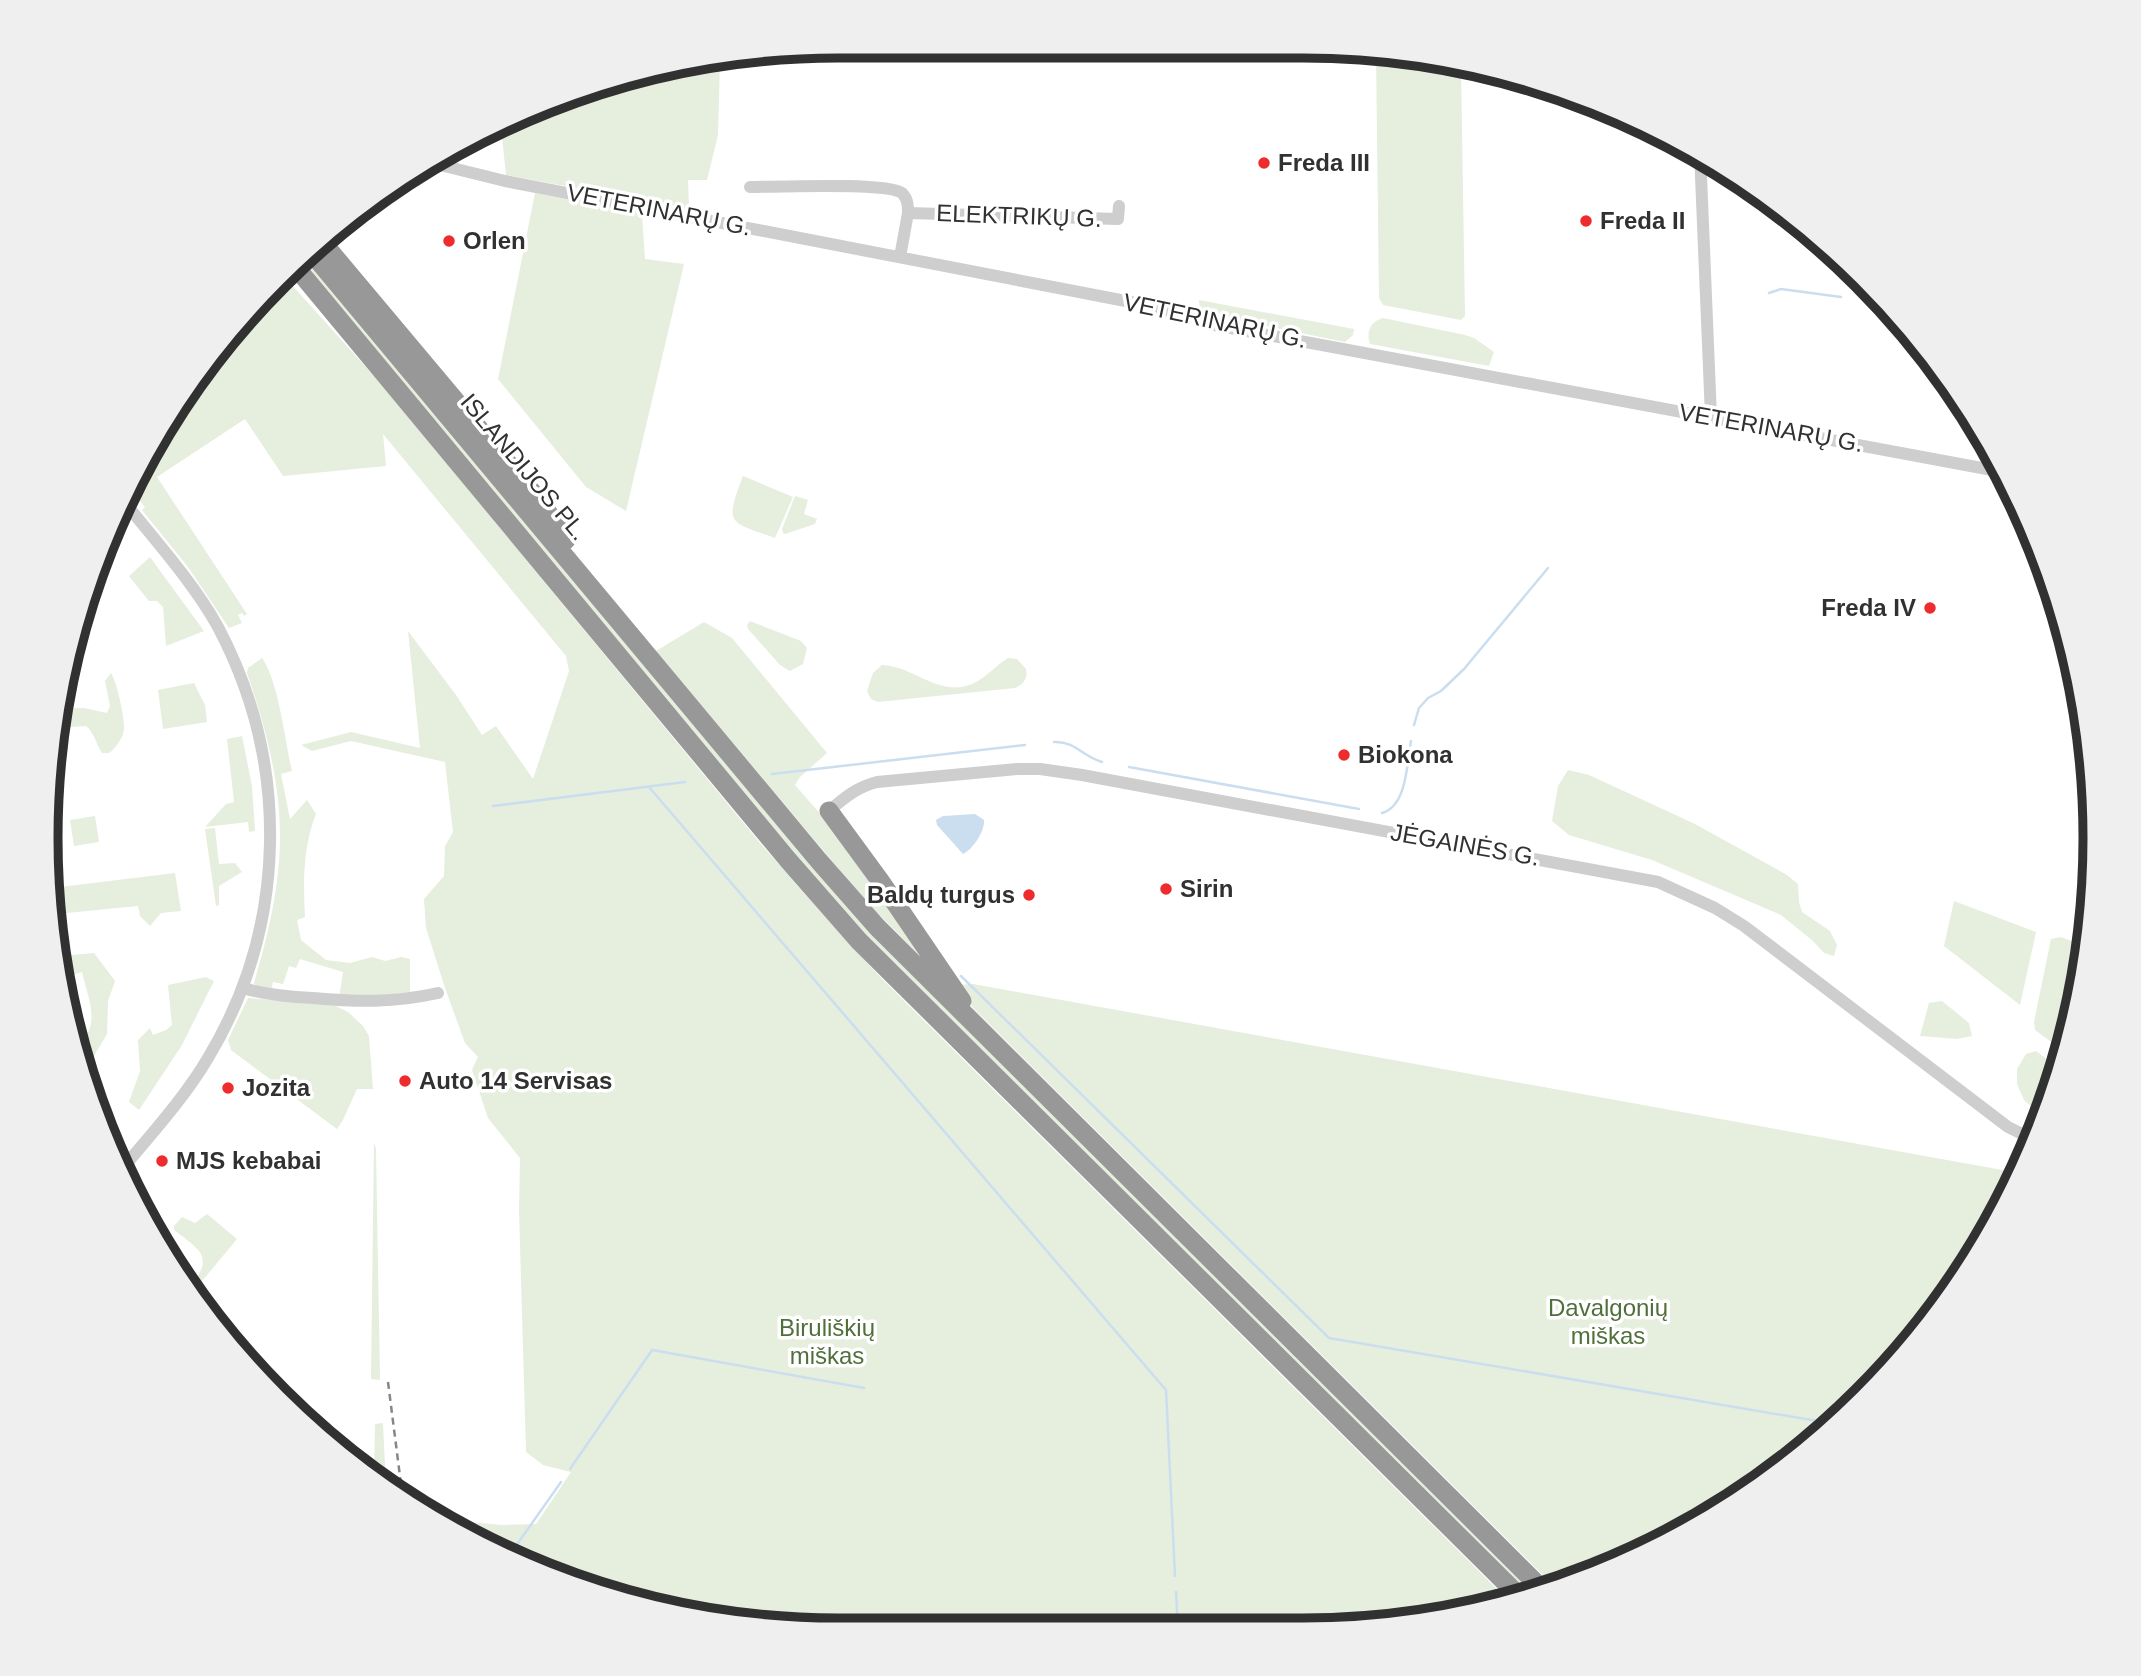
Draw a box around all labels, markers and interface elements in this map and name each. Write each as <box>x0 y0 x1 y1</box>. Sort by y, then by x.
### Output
place label: Freda III <box>1278 149 1370 176</box>
marker: Freda III <box>1256 155 1272 171</box>
street label: VETERINARŲ G. <box>565 178 753 241</box>
street label: ELEKTRIKŲ G. <box>936 199 1102 232</box>
place label: Freda II <box>1600 207 1685 234</box>
marker: Freda II <box>1578 213 1594 229</box>
place label: Orlen <box>463 227 526 254</box>
marker: Orlen <box>441 233 457 249</box>
street label: VETERINARŲ G. <box>1121 288 1309 353</box>
street label: ISLANDIJOS PL. <box>455 388 593 545</box>
street label: VETERINARŲ G. <box>1677 398 1865 457</box>
place label: Freda IV <box>1821 594 1916 621</box>
marker: Freda IV <box>1922 600 1938 616</box>
place label: Biokona <box>1358 741 1453 768</box>
marker: Biokona <box>1336 747 1352 763</box>
street label: JĖGAINĖS G. <box>1389 818 1542 871</box>
place label: Sirin <box>1180 875 1233 902</box>
place label: Baldų turgus <box>867 881 1015 908</box>
marker: Sirin <box>1158 881 1174 897</box>
marker: Baldų turgus <box>1021 887 1037 903</box>
place label: Auto 14 Servisas <box>419 1067 612 1094</box>
marker: Auto 14 Servisas <box>397 1073 413 1089</box>
place label: Jozita <box>242 1074 311 1101</box>
marker: Jozita <box>220 1080 236 1096</box>
place label: MJS kebabai <box>176 1147 321 1174</box>
marker: MJS kebabai <box>154 1153 170 1169</box>
park label: Davalgonių miškas <box>1548 1294 1668 1349</box>
park label: Biruliškių miškas <box>779 1314 875 1369</box>

